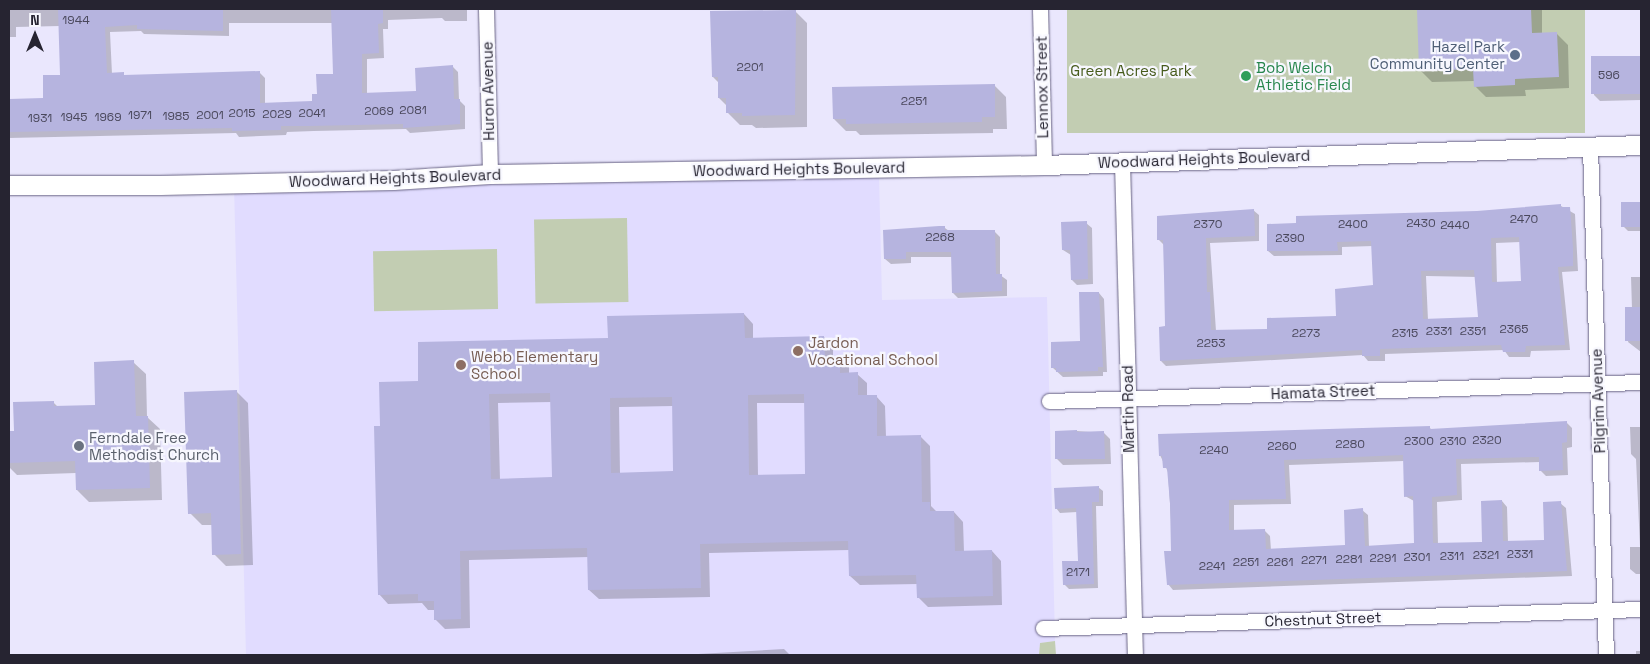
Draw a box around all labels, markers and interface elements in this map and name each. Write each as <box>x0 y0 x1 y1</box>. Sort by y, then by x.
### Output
north arrow <box>10 10 60 60</box>
text: N <box>30 11 40 29</box>
house number: 1944 <box>62 14 90 28</box>
street label: Lennox Street <box>1032 35 1052 139</box>
place label: Hazel Park Community Center <box>1370 37 1505 72</box>
street label: Huron Avenue <box>478 41 498 141</box>
marker: Hazel Park Community Center <box>1509 49 1521 61</box>
place label: Bob Welch Athletic Field <box>1256 58 1351 93</box>
house number: 2201 <box>736 61 764 75</box>
park label: Green Acres Park <box>1070 62 1192 80</box>
house number: 596 <box>1598 69 1620 83</box>
marker: Bob Welch Athletic Field <box>1240 70 1252 82</box>
house number: 2251 <box>901 95 927 109</box>
house number: 2081 <box>399 104 427 118</box>
house number: 2069 <box>364 105 394 119</box>
house number: 2015 <box>228 107 256 121</box>
house number: 2041 <box>298 107 326 121</box>
house number: 2029 <box>262 108 292 122</box>
house number: 1971 <box>128 109 152 123</box>
house number: 2001 <box>196 109 224 123</box>
house number: 1985 <box>162 110 190 124</box>
house number: 1945 <box>60 111 88 125</box>
house number: 1969 <box>94 111 122 125</box>
house number: 1931 <box>28 112 52 126</box>
street label: Woodward Heights Boulevard <box>1098 146 1310 172</box>
street label: Woodward Heights Boulevard <box>693 158 905 180</box>
street label: Woodward Heights Boulevard <box>289 165 501 191</box>
house number: 2470 <box>1510 213 1538 227</box>
house number: 2430 <box>1406 217 1436 231</box>
house number: 2370 <box>1194 218 1222 232</box>
house number: 2400 <box>1338 218 1368 232</box>
house number: 2440 <box>1440 219 1470 233</box>
house number: 2268 <box>925 231 955 245</box>
house number: 2390 <box>1275 232 1305 246</box>
house number: 2365 <box>1500 323 1528 337</box>
house number: 2331 <box>1426 325 1452 339</box>
house number: 2351 <box>1460 325 1486 339</box>
house number: 2273 <box>1292 327 1320 341</box>
house number: 2315 <box>1392 327 1418 341</box>
place label: Jardon Vocational School <box>808 333 938 368</box>
house number: 2253 <box>1197 337 1225 351</box>
marker: Jardon Vocational School <box>792 345 804 357</box>
place label: Webb Elementary School <box>471 347 598 382</box>
street label: Pilgrim Avenue <box>1587 348 1609 454</box>
marker: Webb Elementary School <box>455 359 467 371</box>
street label: Martin Road <box>1118 365 1138 453</box>
street label: Hamata Street <box>1270 381 1376 403</box>
place label: Ferndale Free Methodist Church <box>89 428 219 463</box>
house number: 2320 <box>1472 434 1502 448</box>
house number: 2300 <box>1404 435 1434 449</box>
house number: 2310 <box>1440 435 1466 449</box>
house number: 2280 <box>1335 438 1365 452</box>
marker: Ferndale Free Methodist Church <box>73 440 85 452</box>
house number: 2260 <box>1267 440 1297 454</box>
house number: 2240 <box>1199 444 1229 458</box>
house number: 2331 <box>1507 548 1533 562</box>
house number: 2321 <box>1473 549 1499 563</box>
house number: 2311 <box>1440 550 1464 564</box>
house number: 2301 <box>1403 551 1431 565</box>
house number: 2291 <box>1370 552 1396 566</box>
house number: 2281 <box>1336 553 1362 567</box>
house number: 2271 <box>1301 554 1327 568</box>
house number: 2251 <box>1233 556 1259 570</box>
house number: 2261 <box>1267 556 1293 570</box>
house number: 2241 <box>1199 560 1225 574</box>
house number: 2171 <box>1066 566 1090 580</box>
street label: Chestnut Street <box>1264 608 1382 630</box>

